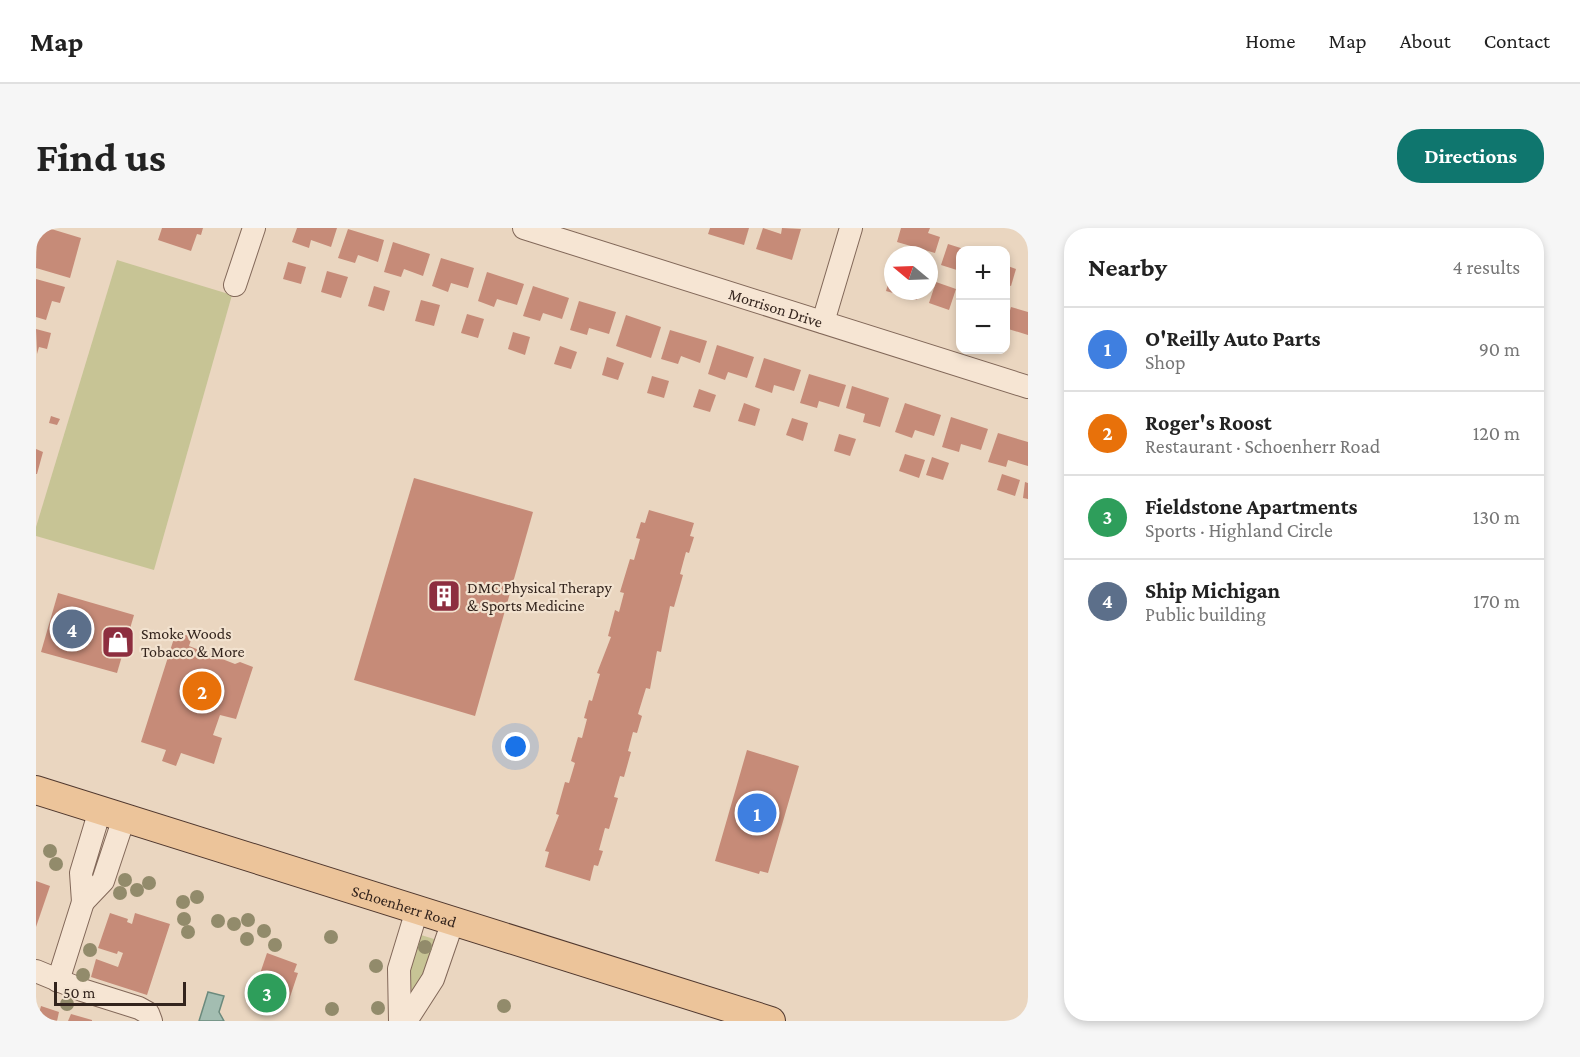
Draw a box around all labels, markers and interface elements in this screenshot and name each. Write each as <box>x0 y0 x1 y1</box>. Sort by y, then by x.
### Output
text: Map <box>30 26 83 57</box>
text: Home <box>1245 29 1295 53</box>
text: Map <box>1328 29 1367 53</box>
text: About <box>1400 29 1451 53</box>
text: Contact <box>1484 29 1550 53</box>
button: Directions <box>1397 129 1544 183</box>
text: Find us <box>36 133 166 180</box>
north arrow <box>884 246 938 300</box>
map controls <box>956 246 1010 354</box>
button: + <box>956 246 1010 300</box>
text: Nearby <box>1088 253 1167 282</box>
text: 4 results <box>1453 256 1520 278</box>
street label: Morrison Drive <box>727 285 825 331</box>
button: − <box>956 300 1010 354</box>
text: O'Reilly Auto Parts <box>1145 326 1321 351</box>
text: 1 <box>1104 338 1111 360</box>
text: 90 m <box>1479 338 1520 360</box>
text: Shop <box>1145 351 1186 373</box>
text: Roger's Roost <box>1145 410 1272 435</box>
text: 2 <box>1102 422 1113 444</box>
text: 120 m <box>1473 422 1520 444</box>
text: Restaurant · Schoenherr Road <box>1145 435 1380 457</box>
text: Fieldstone Apartments <box>1145 494 1357 519</box>
text: 3 <box>1103 506 1112 528</box>
text: 130 m <box>1473 506 1520 528</box>
text: Sports · Highland Circle <box>1145 519 1333 541</box>
building icon: DMC Physical Therapy & Sports Medicine <box>426 578 462 614</box>
text: Ship Michigan <box>1145 578 1280 603</box>
place label: DMC Physical Therapy & Sports Medicine <box>467 579 612 615</box>
text: 4 <box>1102 590 1113 612</box>
text: 170 m <box>1473 590 1520 612</box>
text: Public building <box>1145 603 1266 625</box>
pin: 4 <box>52 606 92 652</box>
shop icon: Smoke Woods Tobacco & More <box>100 624 136 660</box>
place label: Smoke Woods Tobacco & More <box>141 625 244 660</box>
pin: 2 <box>182 668 222 714</box>
your location <box>501 732 530 761</box>
pin: 1 <box>738 790 776 836</box>
street label: Schoenherr Road <box>350 882 459 931</box>
pin: 3 <box>248 970 286 1016</box>
scale bar <box>54 979 186 1006</box>
text: 50 m <box>63 984 95 1001</box>

